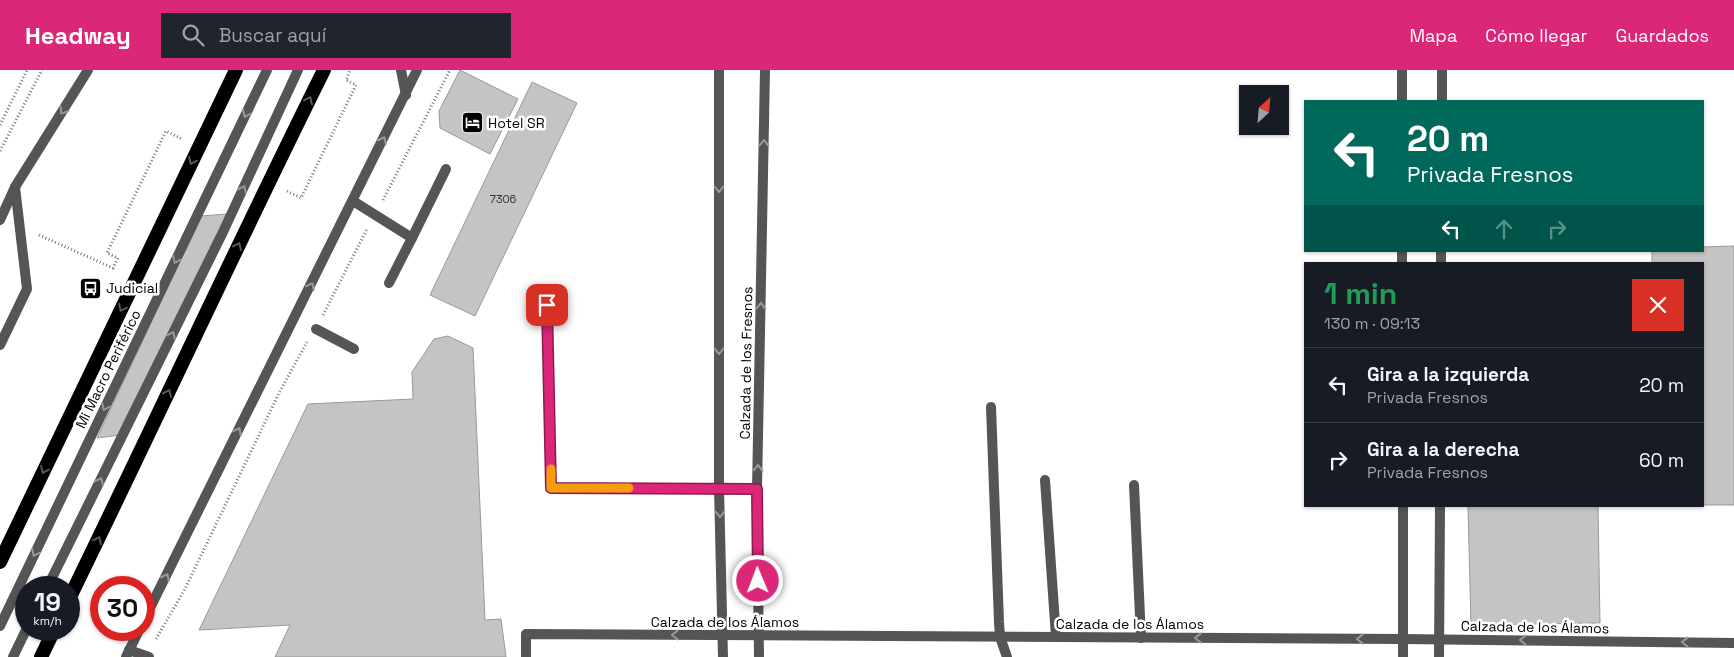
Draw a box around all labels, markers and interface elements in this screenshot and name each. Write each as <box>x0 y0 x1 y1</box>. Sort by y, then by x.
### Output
search box <box>161 13 511 58</box>
text: Headway <box>25 20 131 51</box>
icon: search <box>179 21 207 49</box>
text: Buscar aquí <box>219 23 326 48</box>
text: Mapa <box>1409 24 1457 47</box>
text: Cómo llegar <box>1485 24 1587 47</box>
text: Guardados <box>1615 24 1709 47</box>
north arrow <box>1239 85 1289 135</box>
map controls <box>1239 85 1289 135</box>
one-way arrow <box>303 96 313 105</box>
one-way arrow <box>59 106 69 115</box>
one-way arrow <box>242 109 252 118</box>
hotel icon: Hotel SR <box>460 111 484 135</box>
place label: Hotel SR <box>488 114 545 132</box>
text: 20 m <box>1407 117 1489 161</box>
icon: left <box>1324 120 1389 185</box>
one-way arrow <box>377 137 387 146</box>
one-way arrow <box>759 139 769 147</box>
one-way arrow <box>188 156 198 165</box>
text: Privada Fresnos <box>1407 160 1573 188</box>
one-way arrow <box>237 185 247 194</box>
one-way arrow <box>714 185 724 193</box>
house number: 7306 <box>490 192 517 206</box>
icon: left <box>1437 215 1465 243</box>
icon: ahead <box>1490 215 1518 243</box>
icon: right <box>1543 215 1571 243</box>
one-way arrow <box>232 243 242 252</box>
one-way arrow <box>172 255 182 264</box>
text: 1 min <box>1324 274 1397 313</box>
bus stop icon: Judicial <box>78 276 102 300</box>
place label: Judicial <box>106 279 158 297</box>
button: close <box>1632 279 1684 331</box>
one-way arrow <box>305 282 315 291</box>
pin <box>526 284 568 326</box>
street label: Calzada de los Fresnos <box>736 286 756 440</box>
icon: arrive <box>533 291 561 319</box>
one-way arrow <box>756 302 766 310</box>
one-way arrow <box>118 303 128 312</box>
street label: Mi Macro Periférico <box>71 307 145 431</box>
text: 130 m · 09:13 <box>1324 313 1420 334</box>
one-way arrow <box>166 331 176 340</box>
one-way arrow <box>714 348 724 355</box>
text: Gira a la izquierda <box>1367 362 1529 387</box>
icon: left <box>1324 371 1352 399</box>
text: 20 m <box>1639 373 1684 398</box>
text: Privada Fresnos <box>1367 387 1488 408</box>
one-way arrow <box>162 389 173 398</box>
one-way arrow <box>101 402 112 411</box>
one-way arrow <box>232 427 242 436</box>
text: Gira a la derecha <box>1367 437 1519 462</box>
icon: right <box>1324 446 1352 474</box>
text: 60 m <box>1639 448 1684 473</box>
text: Privada Fresnos <box>1367 462 1488 483</box>
one-way arrow <box>753 464 763 472</box>
one-way arrow <box>40 465 50 474</box>
one-way arrow <box>94 477 104 486</box>
one-way arrow <box>715 510 725 518</box>
one-way arrow <box>92 536 102 545</box>
one-way arrow <box>31 548 41 557</box>
position arrow <box>731 554 783 606</box>
one-way arrow <box>159 573 169 582</box>
speed limit sign: 30 <box>90 576 155 641</box>
text: 19 <box>34 586 61 618</box>
text: km/h <box>33 613 62 629</box>
street label: Calzada de los Álamos <box>651 613 799 631</box>
street label: Calzada de los Álamos <box>1056 615 1204 633</box>
street label: Calzada de los Álamos <box>1461 617 1609 637</box>
one-way arrow <box>671 630 678 640</box>
one-way arrow <box>1194 633 1202 643</box>
one-way arrow <box>1356 634 1364 644</box>
one-way arrow <box>1519 635 1527 646</box>
one-way arrow <box>1681 637 1689 648</box>

